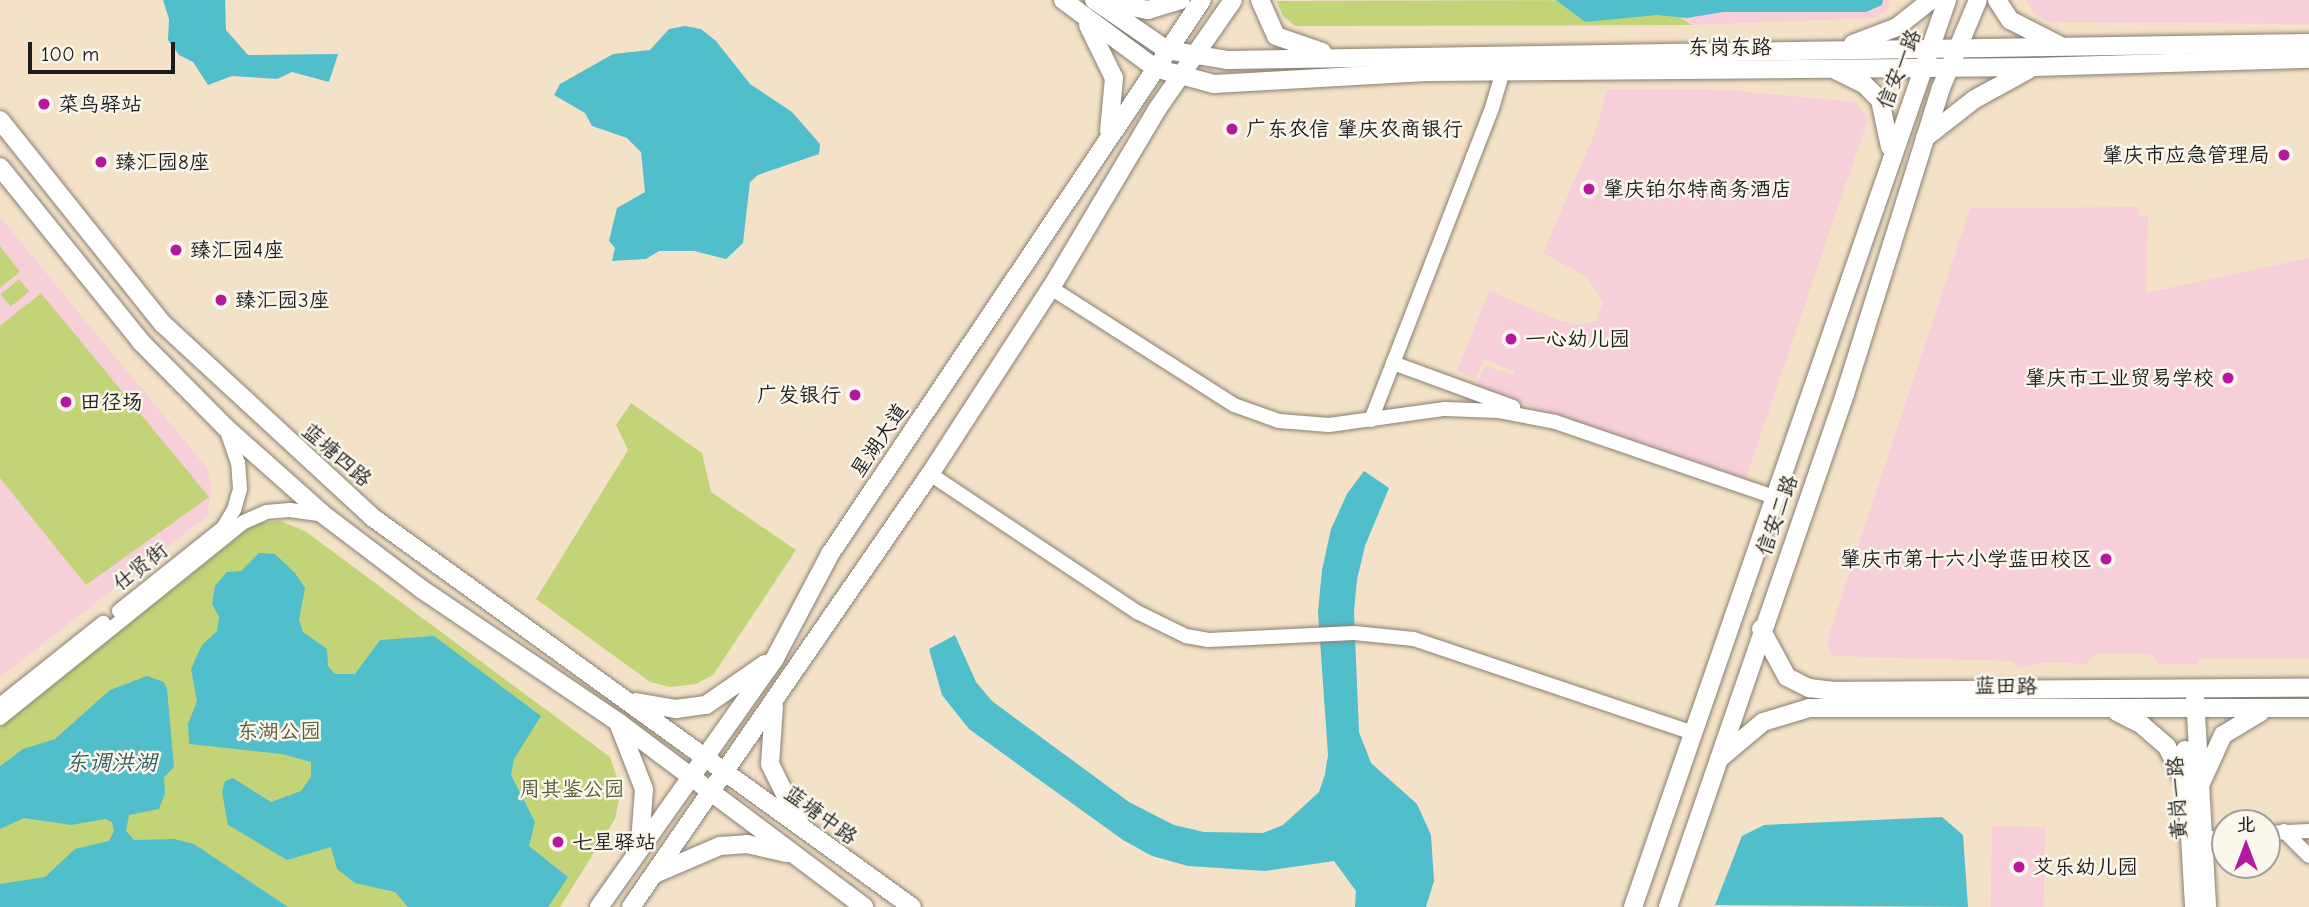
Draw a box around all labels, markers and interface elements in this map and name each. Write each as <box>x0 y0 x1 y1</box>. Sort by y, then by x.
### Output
street label: 信安一路 <box>1872 25 1926 113</box>
scale bar <box>32 28 178 72</box>
street label: 东岗东路 <box>1688 34 1772 60</box>
text: 100 m <box>41 42 99 66</box>
place label: 菜鸟驿站 <box>58 91 142 117</box>
marker: 菜鸟驿站 <box>36 96 52 112</box>
place label: 广东农信 肇庆农商银行 <box>1246 116 1463 142</box>
marker: 广东农信 肇庆农商银行 <box>1224 121 1240 137</box>
place label: 肇庆市应急管理局 <box>2102 142 2270 168</box>
marker: 肇庆市应急管理局 <box>2276 147 2292 163</box>
place label: 臻汇园8座 <box>115 149 210 175</box>
marker: 臻汇园8座 <box>93 154 109 170</box>
place label: 肇庆铂尔特商务酒店 <box>1603 176 1792 202</box>
marker: 肇庆铂尔特商务酒店 <box>1581 181 1597 197</box>
place label: 臻汇园4座 <box>190 237 284 263</box>
marker: 臻汇园4座 <box>168 242 184 258</box>
place label: 臻汇园3座 <box>235 287 330 313</box>
marker: 臻汇园3座 <box>213 292 229 308</box>
place label: 一心幼儿园 <box>1525 326 1630 352</box>
marker: 一心幼儿园 <box>1503 331 1519 347</box>
place label: 肇庆市工业贸易学校 <box>2025 365 2214 391</box>
marker: 肇庆市工业贸易学校 <box>2220 370 2236 386</box>
place label: 广发银行 <box>757 382 841 408</box>
marker: 广发银行 <box>847 387 863 403</box>
place label: 田径场 <box>80 389 143 415</box>
marker: 田径场 <box>58 394 74 410</box>
street label: 星湖大道 <box>845 398 913 482</box>
street label: 蓝塘四路 <box>297 418 377 492</box>
street label: 信安二路 <box>1751 471 1803 559</box>
street label: 仕贤街 <box>108 537 172 597</box>
place label: 肇庆市第十六小学蓝田校区 <box>1840 546 2092 572</box>
marker: 肇庆市第十六小学蓝田校区 <box>2098 551 2114 567</box>
street label: 蓝田路 <box>1974 673 2038 699</box>
park label: 东湖公园 <box>237 718 321 744</box>
water label: 东调洪湖 <box>65 749 157 777</box>
street label: 黄岗一路 <box>2162 755 2192 841</box>
park label: 周其鉴公园 <box>520 776 624 802</box>
street label: 蓝塘中路 <box>780 780 862 850</box>
north arrow <box>2211 809 2281 879</box>
text: 北 <box>2236 814 2256 836</box>
place label: 七星驿站 <box>572 829 656 855</box>
marker: 七星驿站 <box>550 834 566 850</box>
place label: 艾乐幼儿园 <box>2033 854 2138 880</box>
marker: 艾乐幼儿园 <box>2011 859 2027 875</box>

